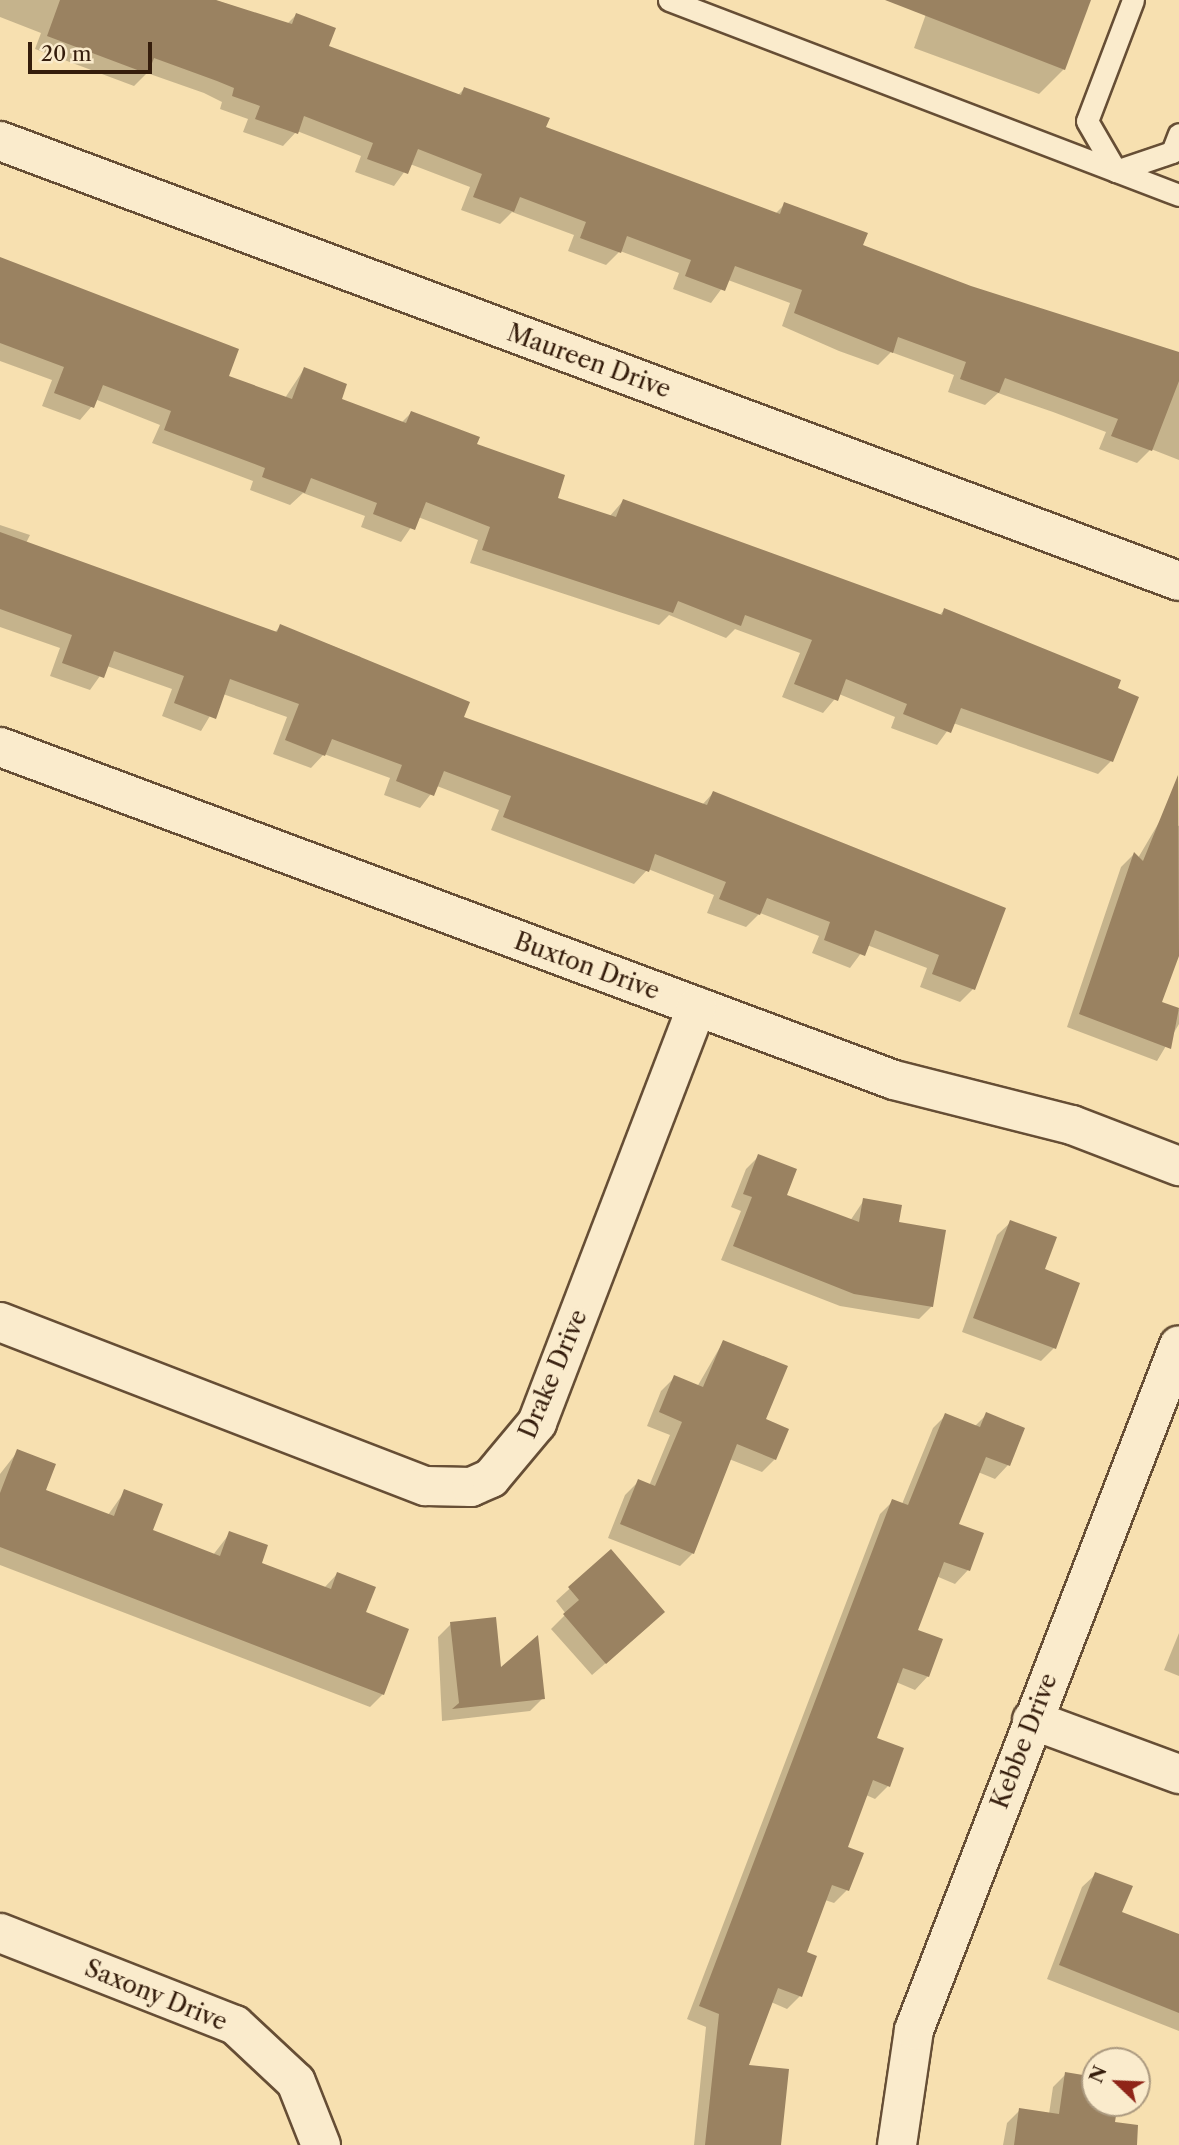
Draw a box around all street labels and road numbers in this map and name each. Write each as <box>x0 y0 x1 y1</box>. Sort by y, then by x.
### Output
street label: Maureen Drive <box>503 318 675 404</box>
street label: Buxton Drive <box>510 926 664 1006</box>
street label: Drake Drive <box>513 1305 593 1443</box>
street label: Kebbe Drive <box>985 1669 1063 1813</box>
street label: Saxony Drive <box>80 1953 232 2037</box>

